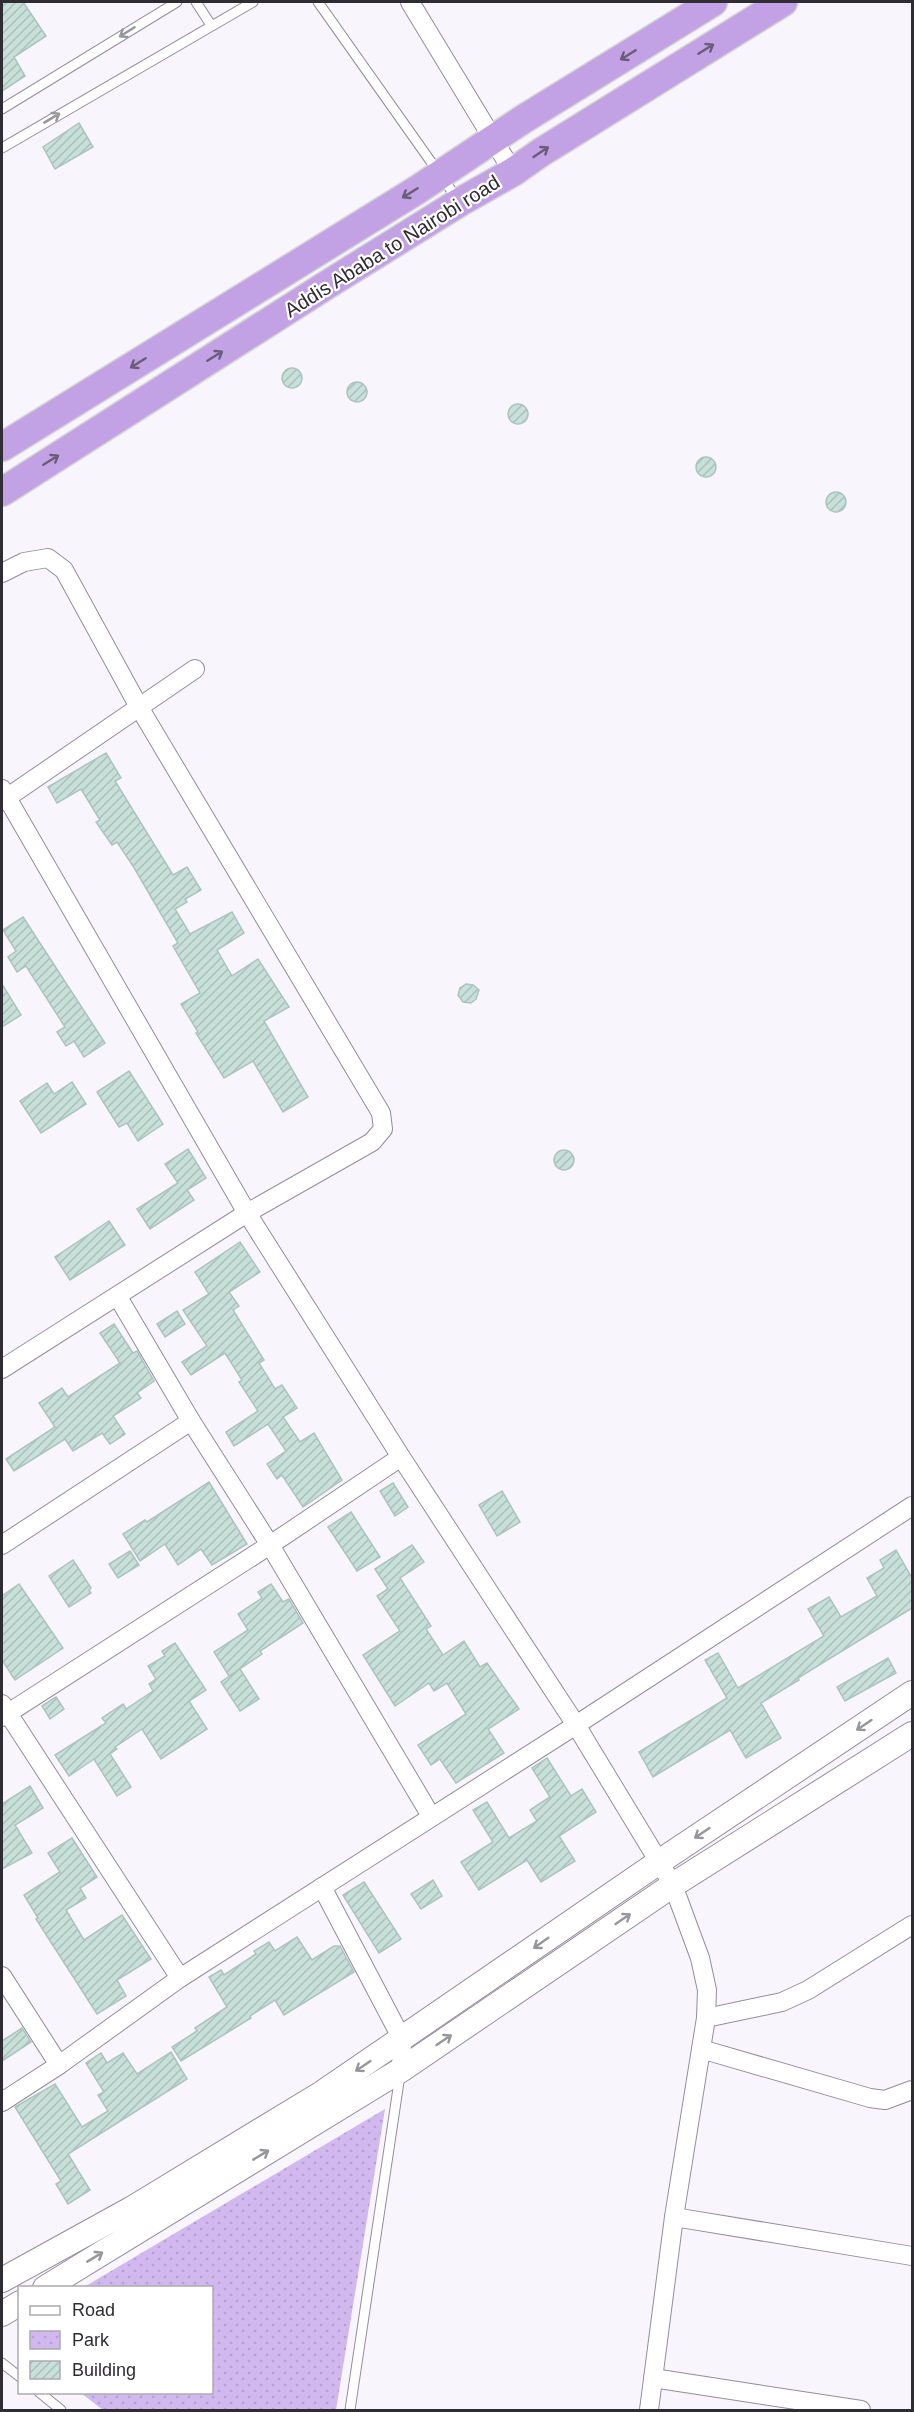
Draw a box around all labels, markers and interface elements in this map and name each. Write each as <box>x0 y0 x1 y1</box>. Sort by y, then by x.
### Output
one-way arrow <box>119 27 136 39</box>
one-way arrow <box>698 43 714 55</box>
one-way arrow <box>620 49 637 61</box>
one-way arrow <box>43 112 60 124</box>
one-way arrow <box>532 146 549 158</box>
street label: Addis Ababa to Nairobi road <box>281 171 503 321</box>
one-way arrow <box>402 188 419 200</box>
one-way arrow <box>207 349 224 362</box>
one-way arrow <box>130 357 147 369</box>
one-way arrow <box>42 454 59 466</box>
one-way arrow <box>856 1719 873 1731</box>
one-way arrow <box>694 1827 710 1839</box>
one-way arrow <box>614 1913 631 1925</box>
one-way arrow <box>533 1937 549 1949</box>
one-way arrow <box>435 2034 452 2046</box>
one-way arrow <box>355 2060 371 2072</box>
one-way arrow <box>252 2149 269 2161</box>
one-way arrow <box>86 2250 103 2262</box>
legend <box>18 2286 213 2394</box>
text: Road <box>72 2300 115 2320</box>
text: Park <box>72 2330 110 2350</box>
text: Building <box>72 2360 136 2380</box>

